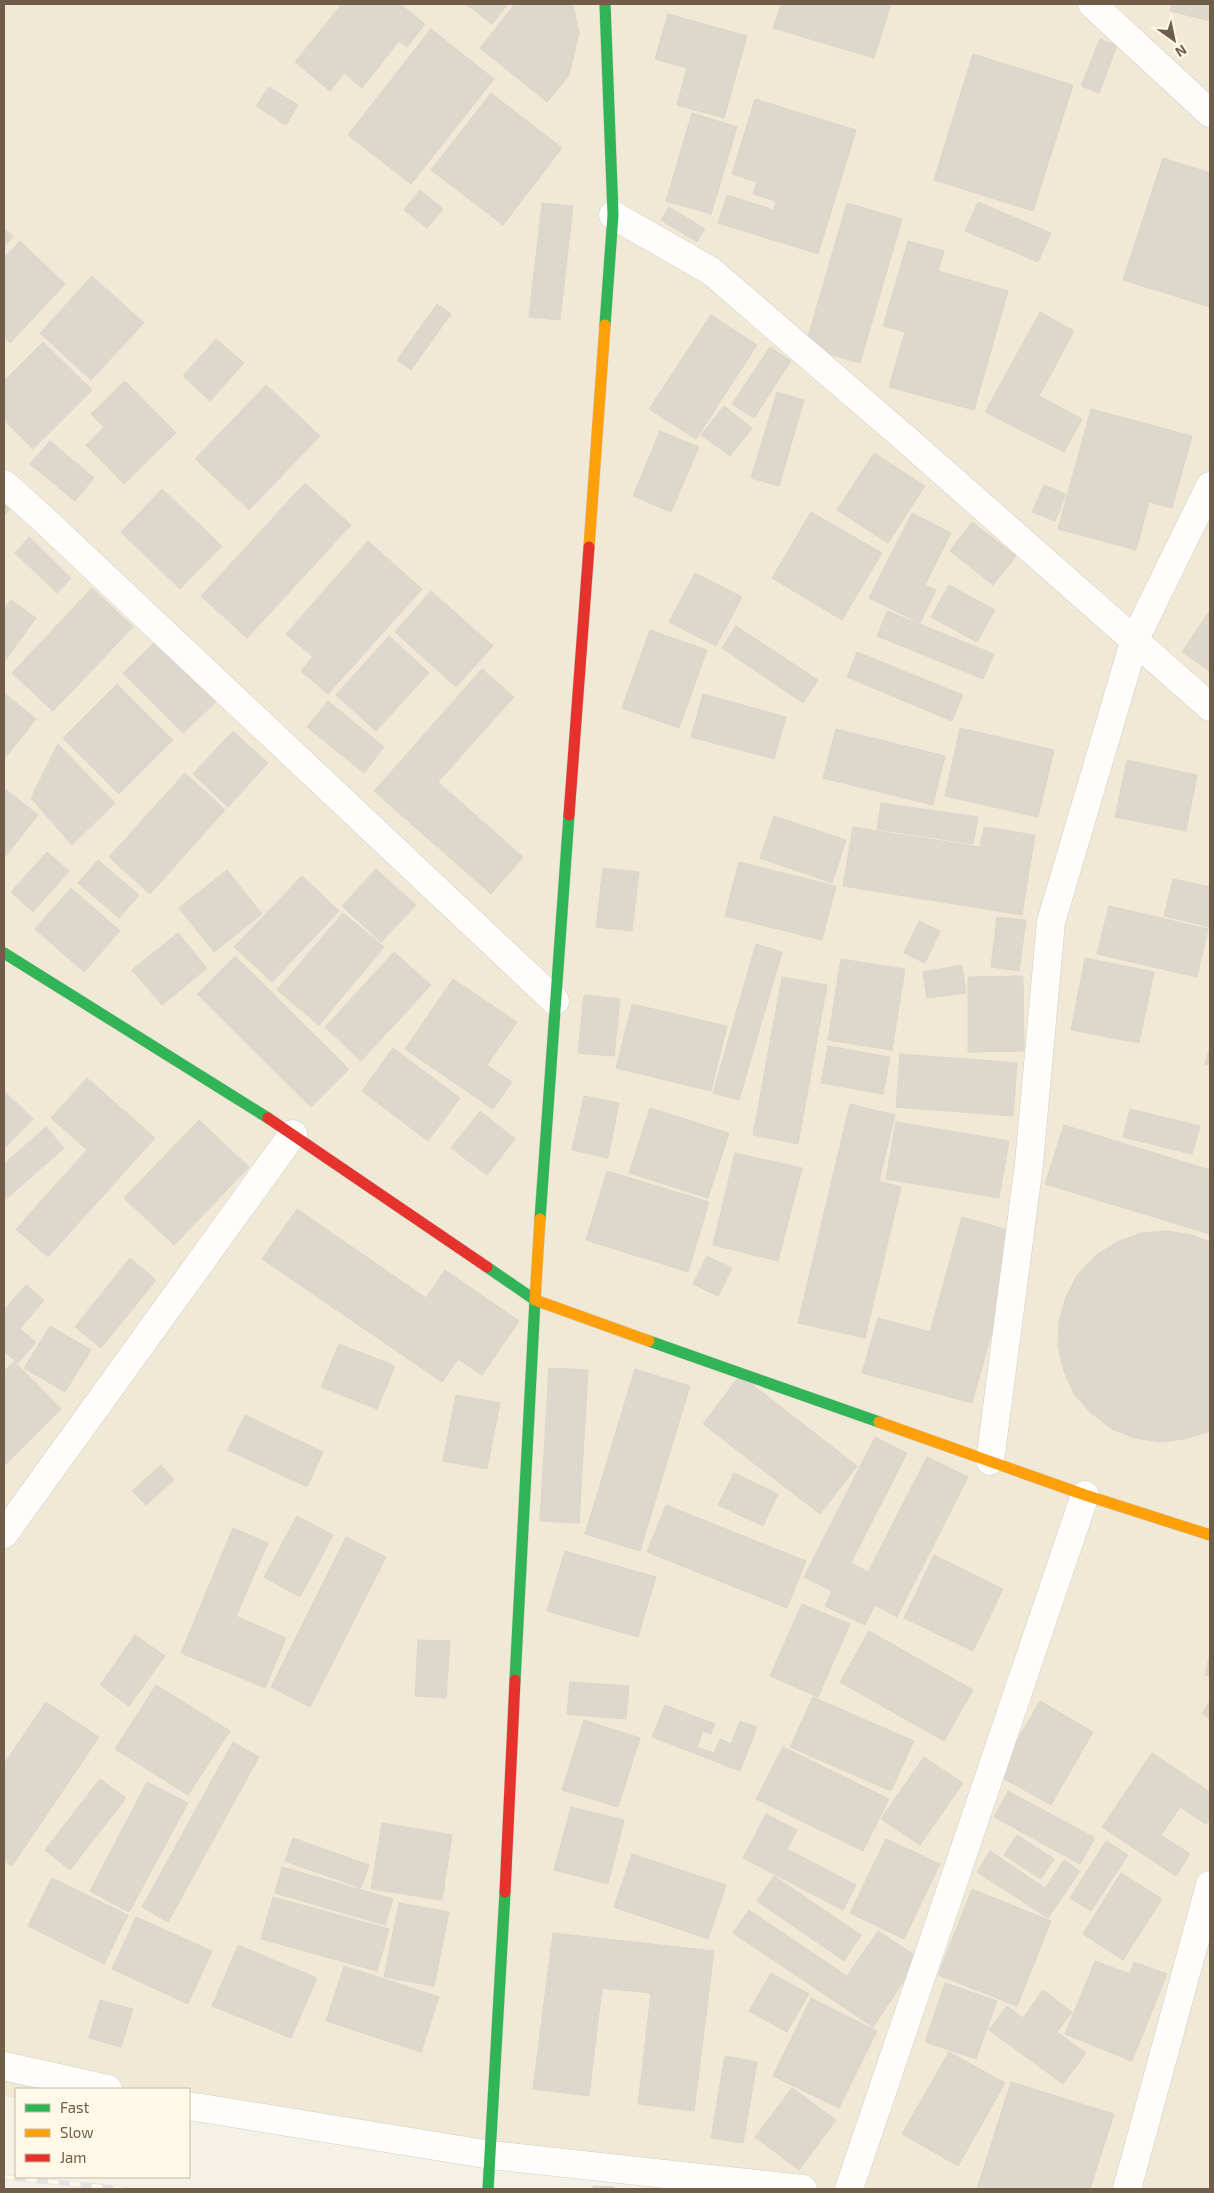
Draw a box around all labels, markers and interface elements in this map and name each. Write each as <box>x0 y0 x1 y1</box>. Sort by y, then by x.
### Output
north arrow <box>1149 15 1199 65</box>
text: N <box>1172 41 1190 61</box>
legend <box>15 2088 190 2178</box>
text: Fast <box>60 2098 90 2116</box>
text: Slow <box>60 2123 94 2141</box>
text: Jam <box>60 2148 86 2166</box>

